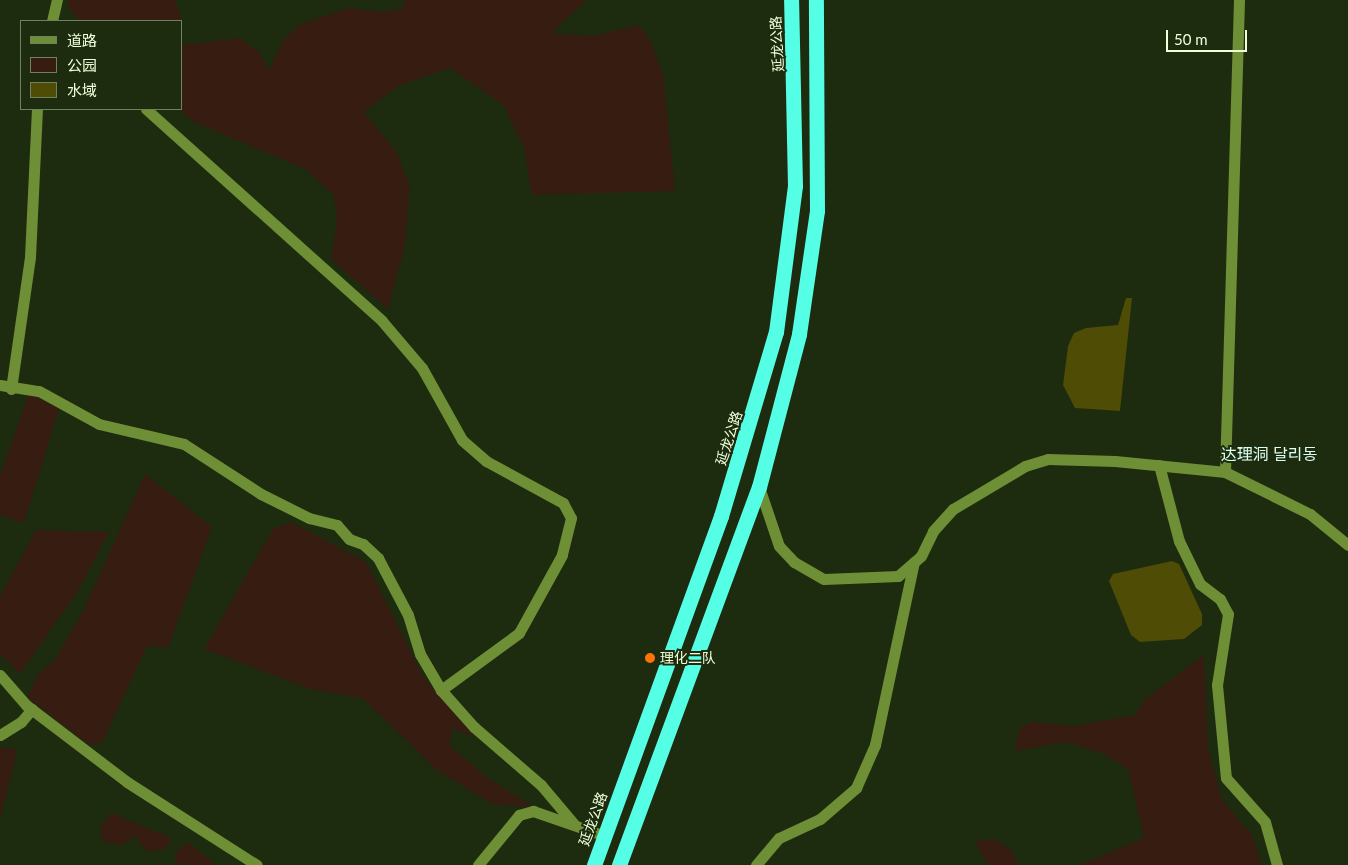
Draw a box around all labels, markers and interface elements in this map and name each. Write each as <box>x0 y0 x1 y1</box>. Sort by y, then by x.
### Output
street label: 延龙公路 <box>767 16 787 72</box>
legend <box>20 20 182 110</box>
scale bar <box>1168 20 1249 52</box>
text: 50 m <box>1174 30 1208 48</box>
text: 道路 <box>67 31 97 49</box>
text: 公园 <box>67 56 97 74</box>
text: 水域 <box>67 81 97 99</box>
street label: 延龙公路 <box>712 409 746 467</box>
district label: 达理洞 달리동 <box>1221 444 1317 464</box>
place label: 理化二队 <box>660 650 716 666</box>
marker: 理化二队 <box>644 652 656 664</box>
street label: 延龙公路 <box>576 790 610 848</box>

